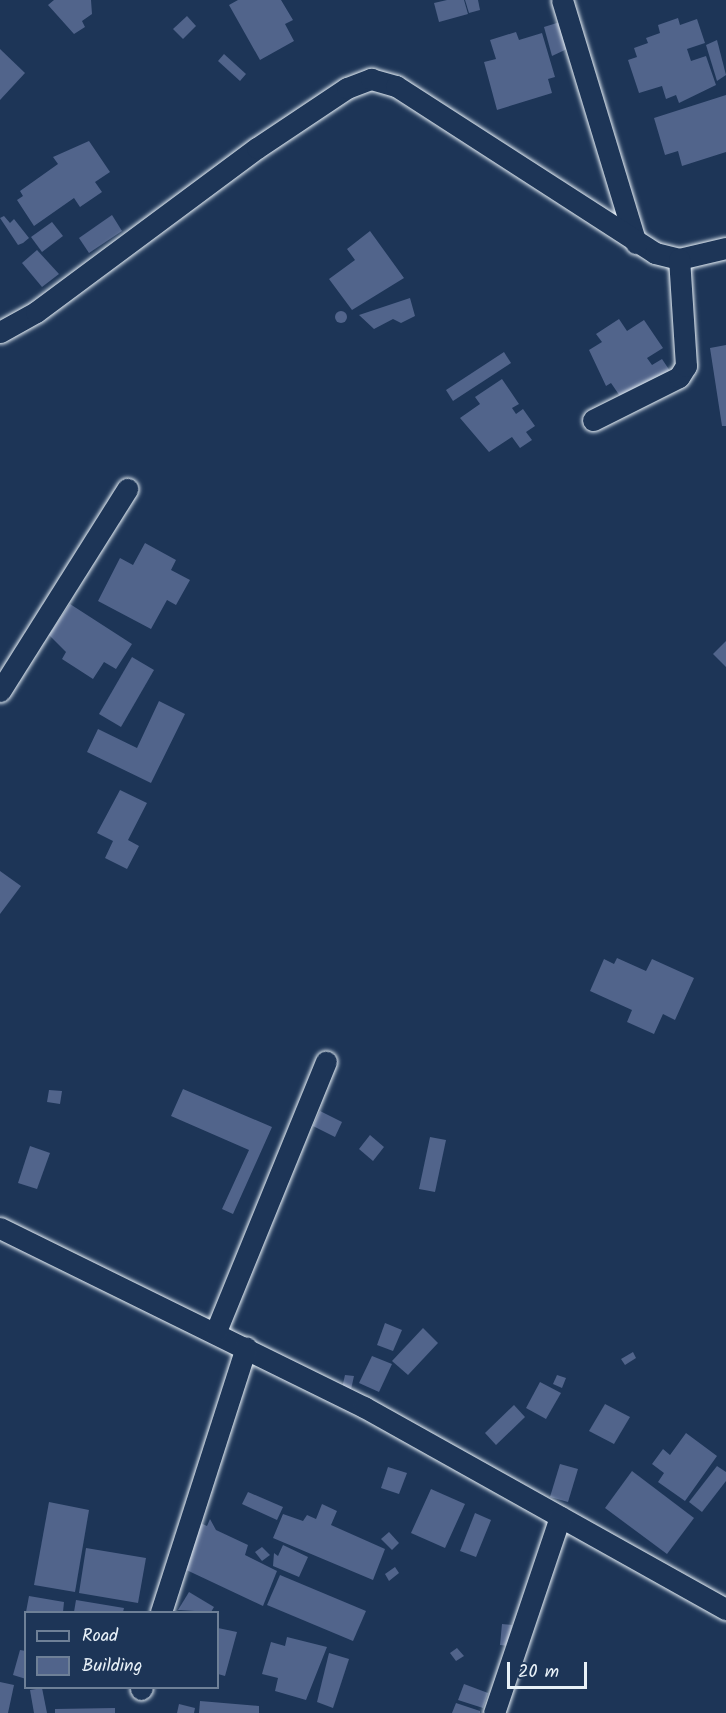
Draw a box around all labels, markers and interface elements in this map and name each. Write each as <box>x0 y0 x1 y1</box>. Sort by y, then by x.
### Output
legend <box>24 1611 219 1689</box>
text: Road <box>82 1622 118 1651</box>
scale bar <box>510 1650 590 1688</box>
text: Building <box>82 1652 142 1681</box>
text: 20 m <box>518 1658 559 1687</box>

